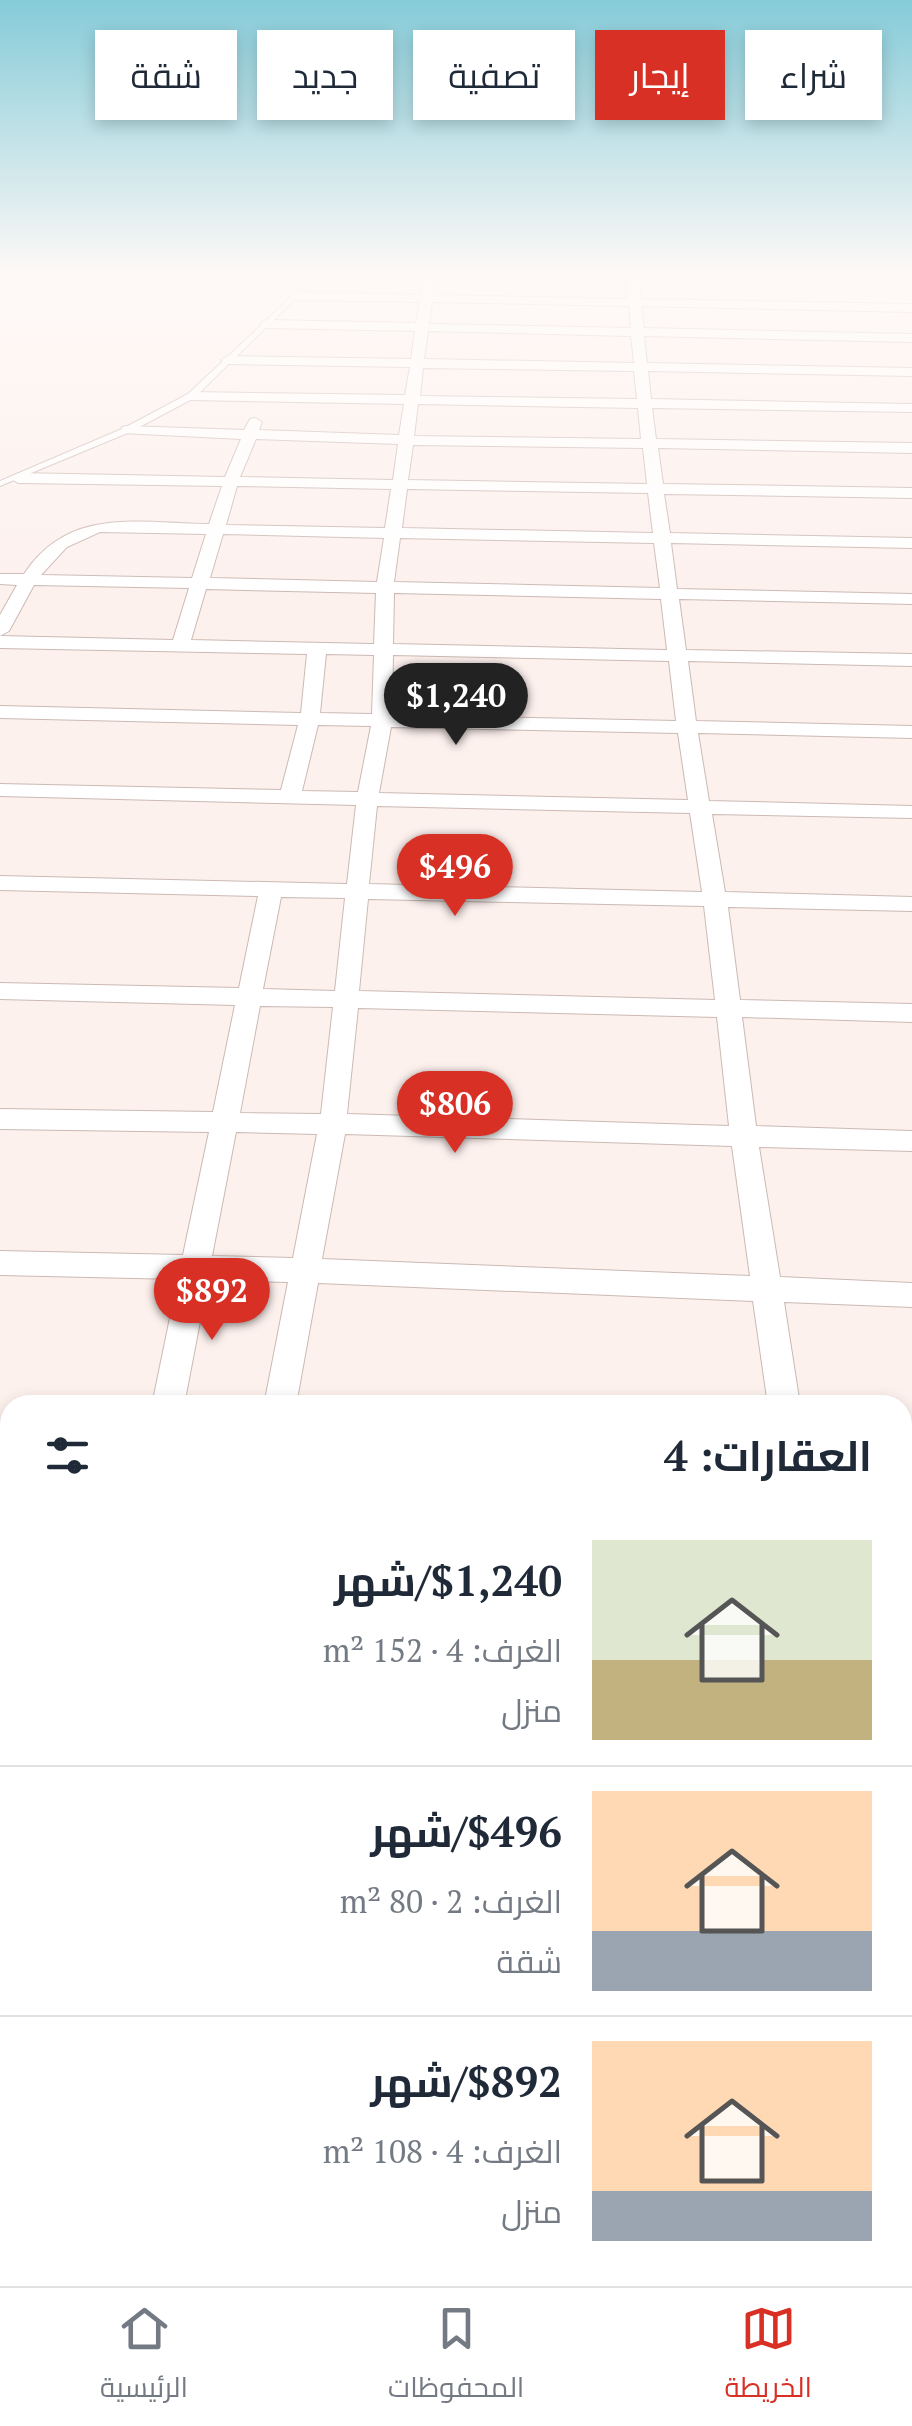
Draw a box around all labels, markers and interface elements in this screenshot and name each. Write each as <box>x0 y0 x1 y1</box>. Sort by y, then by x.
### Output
chip: شقة <box>95 30 237 120</box>
chip: جديد <box>257 30 393 120</box>
chip: تصفية <box>413 30 575 120</box>
chip: إيجار <box>595 30 725 120</box>
chip: شراء <box>745 30 882 120</box>
pin: $1,240 <box>375 663 537 748</box>
text: $1,240 <box>406 674 506 716</box>
pin: $496 <box>396 834 514 919</box>
text: $496 <box>419 845 491 887</box>
pin: $806 <box>396 1071 514 1156</box>
text: $806 <box>419 1082 491 1124</box>
pin: $892 <box>153 1258 271 1343</box>
text: $892 <box>176 1269 248 1311</box>
text: العقارات: 4 <box>664 1427 872 1483</box>
icon: filters <box>40 1428 95 1483</box>
text: $1,240/شهر <box>334 1552 562 1608</box>
icon: home <box>672 1580 792 1700</box>
text: الغرف: 4 · 152 m² <box>323 1629 562 1671</box>
text: منزل <box>501 1689 562 1731</box>
text: $496/شهر <box>370 1803 562 1859</box>
icon: home <box>672 1831 792 1951</box>
text: الغرف: 2 · 80 m² <box>340 1880 562 1922</box>
text: شقة <box>497 1940 562 1982</box>
text: $892/شهر <box>370 2053 562 2109</box>
icon: home <box>672 2081 792 2201</box>
text: الغرف: 4 · 108 m² <box>323 2130 562 2172</box>
text: منزل <box>501 2190 562 2232</box>
tab: الرئيسية <box>100 2301 188 2413</box>
tab: المحفوظات <box>388 2301 524 2413</box>
tab: الخريطة <box>725 2301 812 2413</box>

